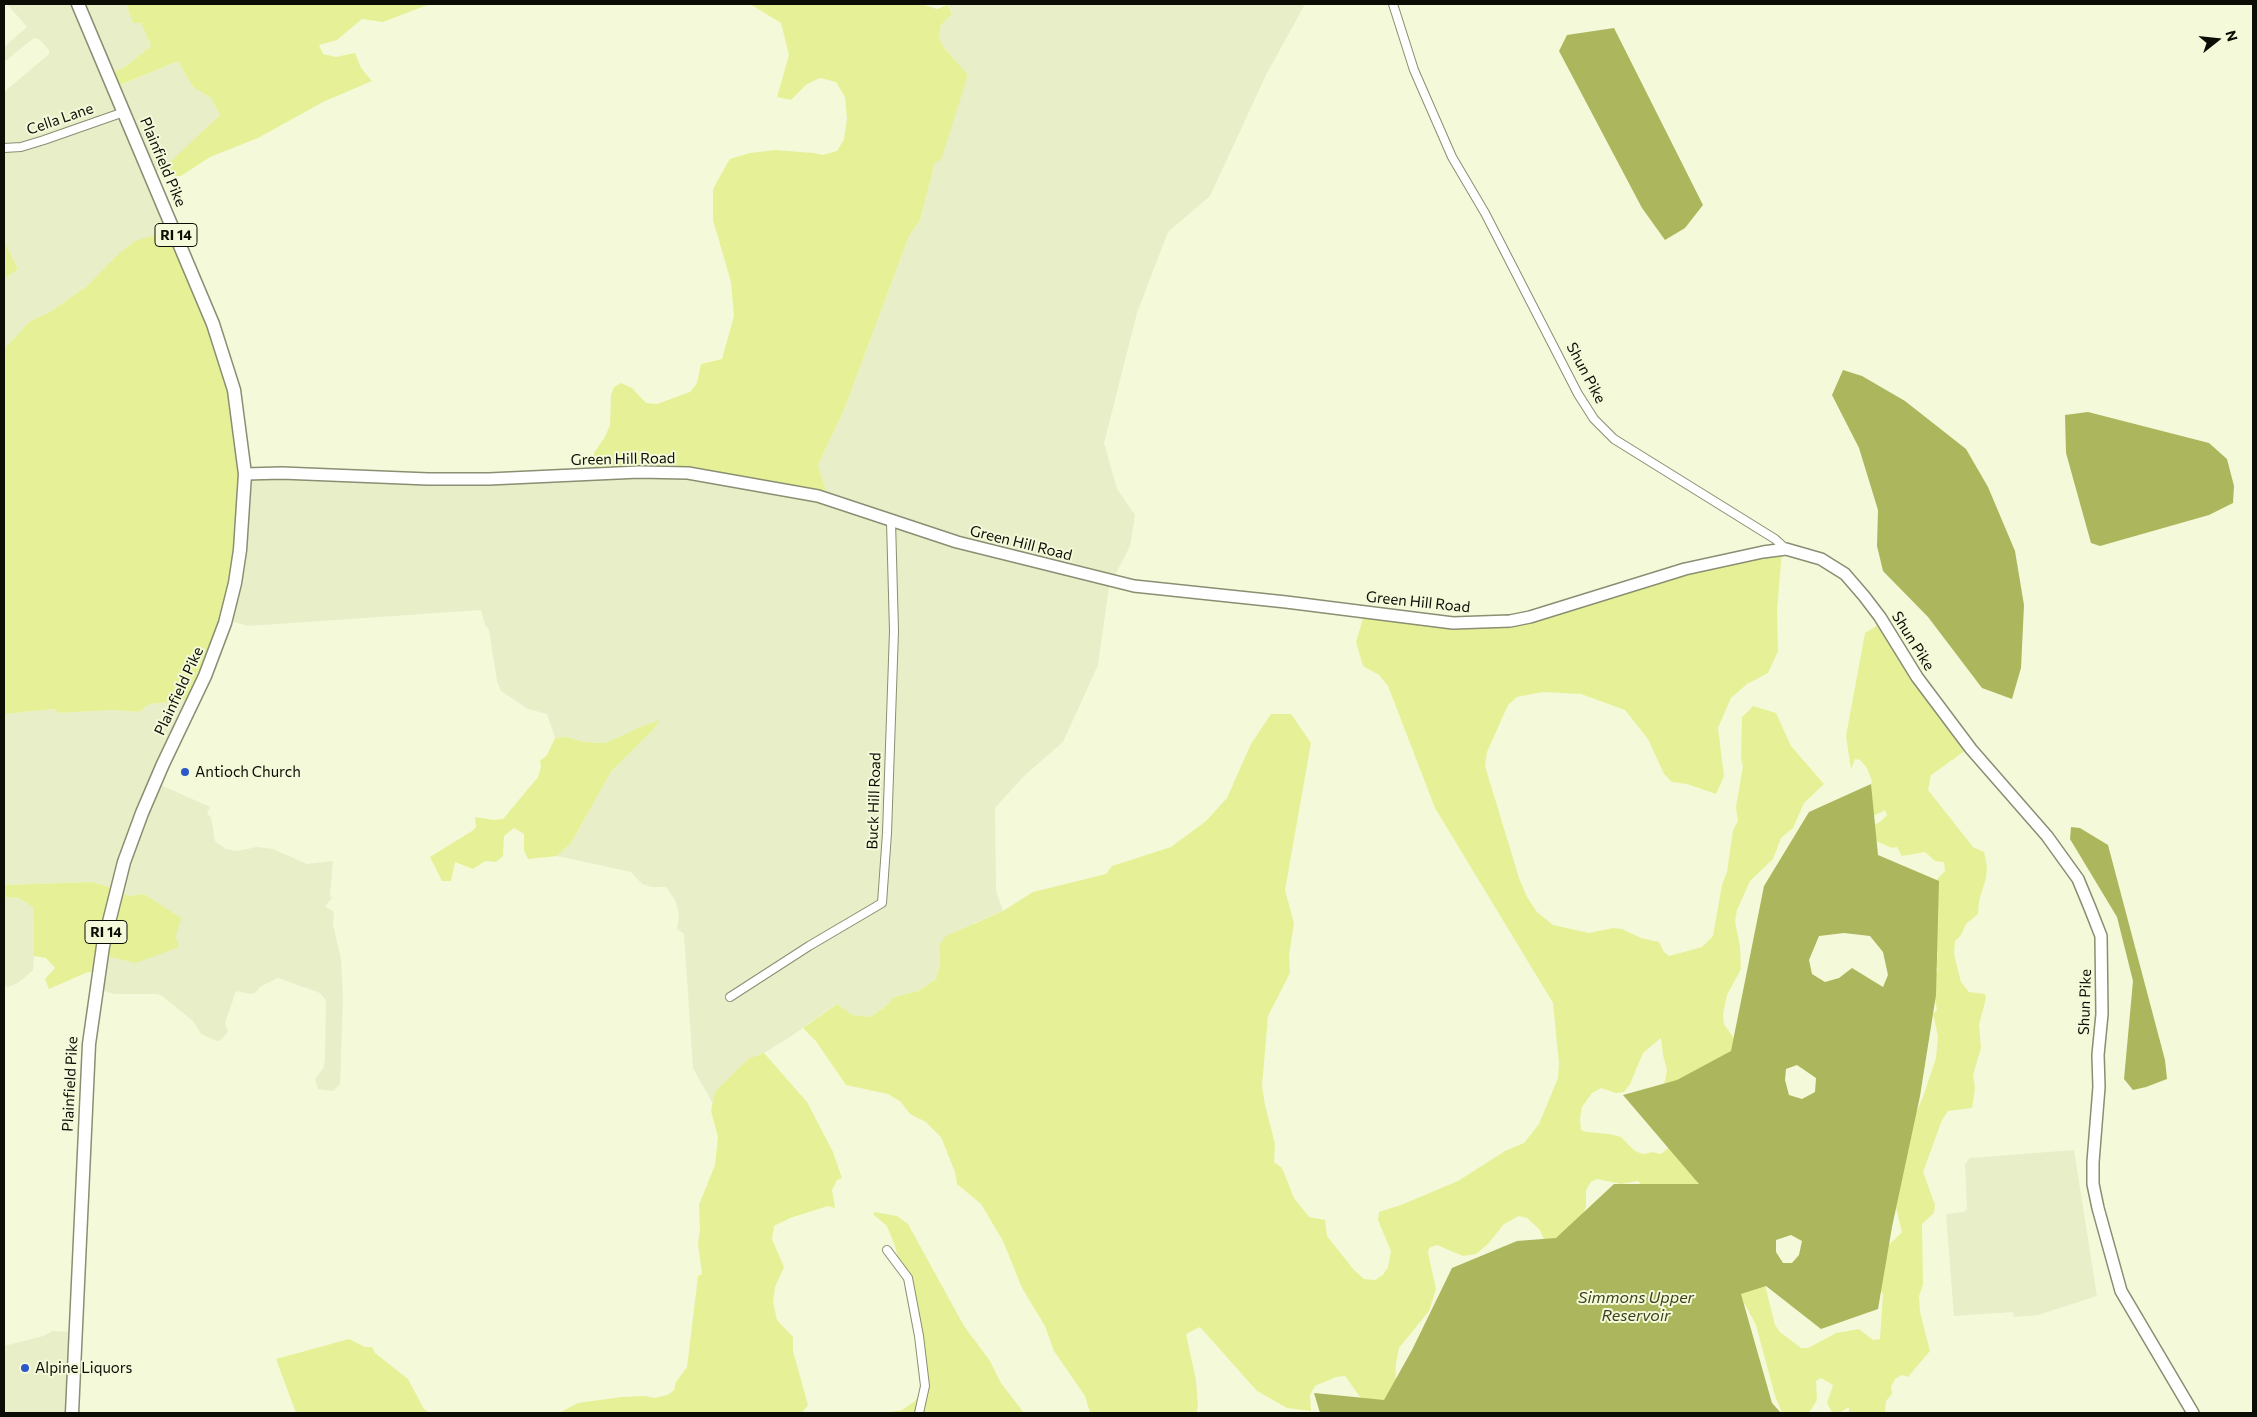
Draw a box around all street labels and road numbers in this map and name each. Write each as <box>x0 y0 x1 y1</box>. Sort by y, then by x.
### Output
street label: Cella Lane <box>24 99 96 139</box>
street label: Plainfield Pike <box>136 115 190 209</box>
road number: RI 14 <box>155 224 197 246</box>
street label: Shun Pike <box>1563 340 1609 406</box>
street label: Green Hill Road <box>571 449 675 469</box>
street label: Green Hill Road <box>968 522 1074 564</box>
street label: Green Hill Road <box>1365 588 1471 616</box>
street label: Shun Pike <box>1888 608 1938 674</box>
street label: Plainfield Pike <box>151 644 207 738</box>
street label: Buck Hill Road <box>863 752 885 850</box>
road number: RI 14 <box>85 920 127 944</box>
street label: Shun Pike <box>2075 969 2095 1035</box>
street label: Plainfield Pike <box>59 1036 81 1132</box>

